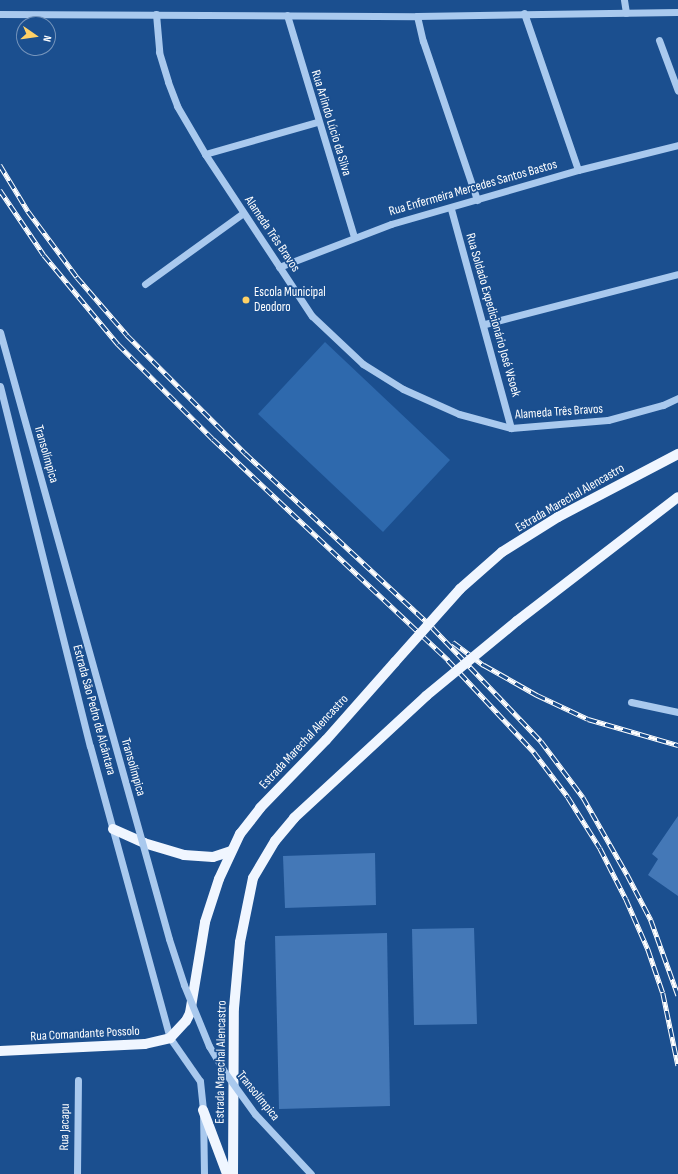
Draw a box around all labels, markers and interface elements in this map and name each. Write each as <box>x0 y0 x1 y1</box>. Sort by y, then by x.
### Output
north arrow <box>16 16 56 56</box>
text: N <box>40 34 54 43</box>
street label: Rua Arlindo Lúcio da Silva <box>308 68 354 178</box>
street label: Rua Enfermeira Mercedes Santos Bastos <box>387 156 559 220</box>
street label: Alameda Três Bravos <box>241 193 303 275</box>
street label: Rua Soldado Expedicionário José Wsoek <box>462 231 524 399</box>
place label: Escola Municipal Deodoro <box>254 285 326 316</box>
marker: Escola Municipal Deodoro <box>241 295 251 305</box>
street label: Alameda Três Bravos <box>514 401 604 423</box>
street label: Transolímpica <box>30 423 62 485</box>
street label: Estrada Marechal Alencastro <box>513 460 627 536</box>
street label: Estrada São Pedro de Alcântara <box>69 643 119 777</box>
street label: Estrada Marechal Alencastro <box>256 692 352 792</box>
street label: Transolímpica <box>117 736 149 798</box>
street label: Estrada Marechal Alencastro <box>212 1000 230 1124</box>
street label: Rua Comandante Possolo <box>30 1023 140 1045</box>
street label: Transolímpica <box>233 1068 283 1124</box>
street label: Rua Jacapu <box>57 1103 73 1151</box>

